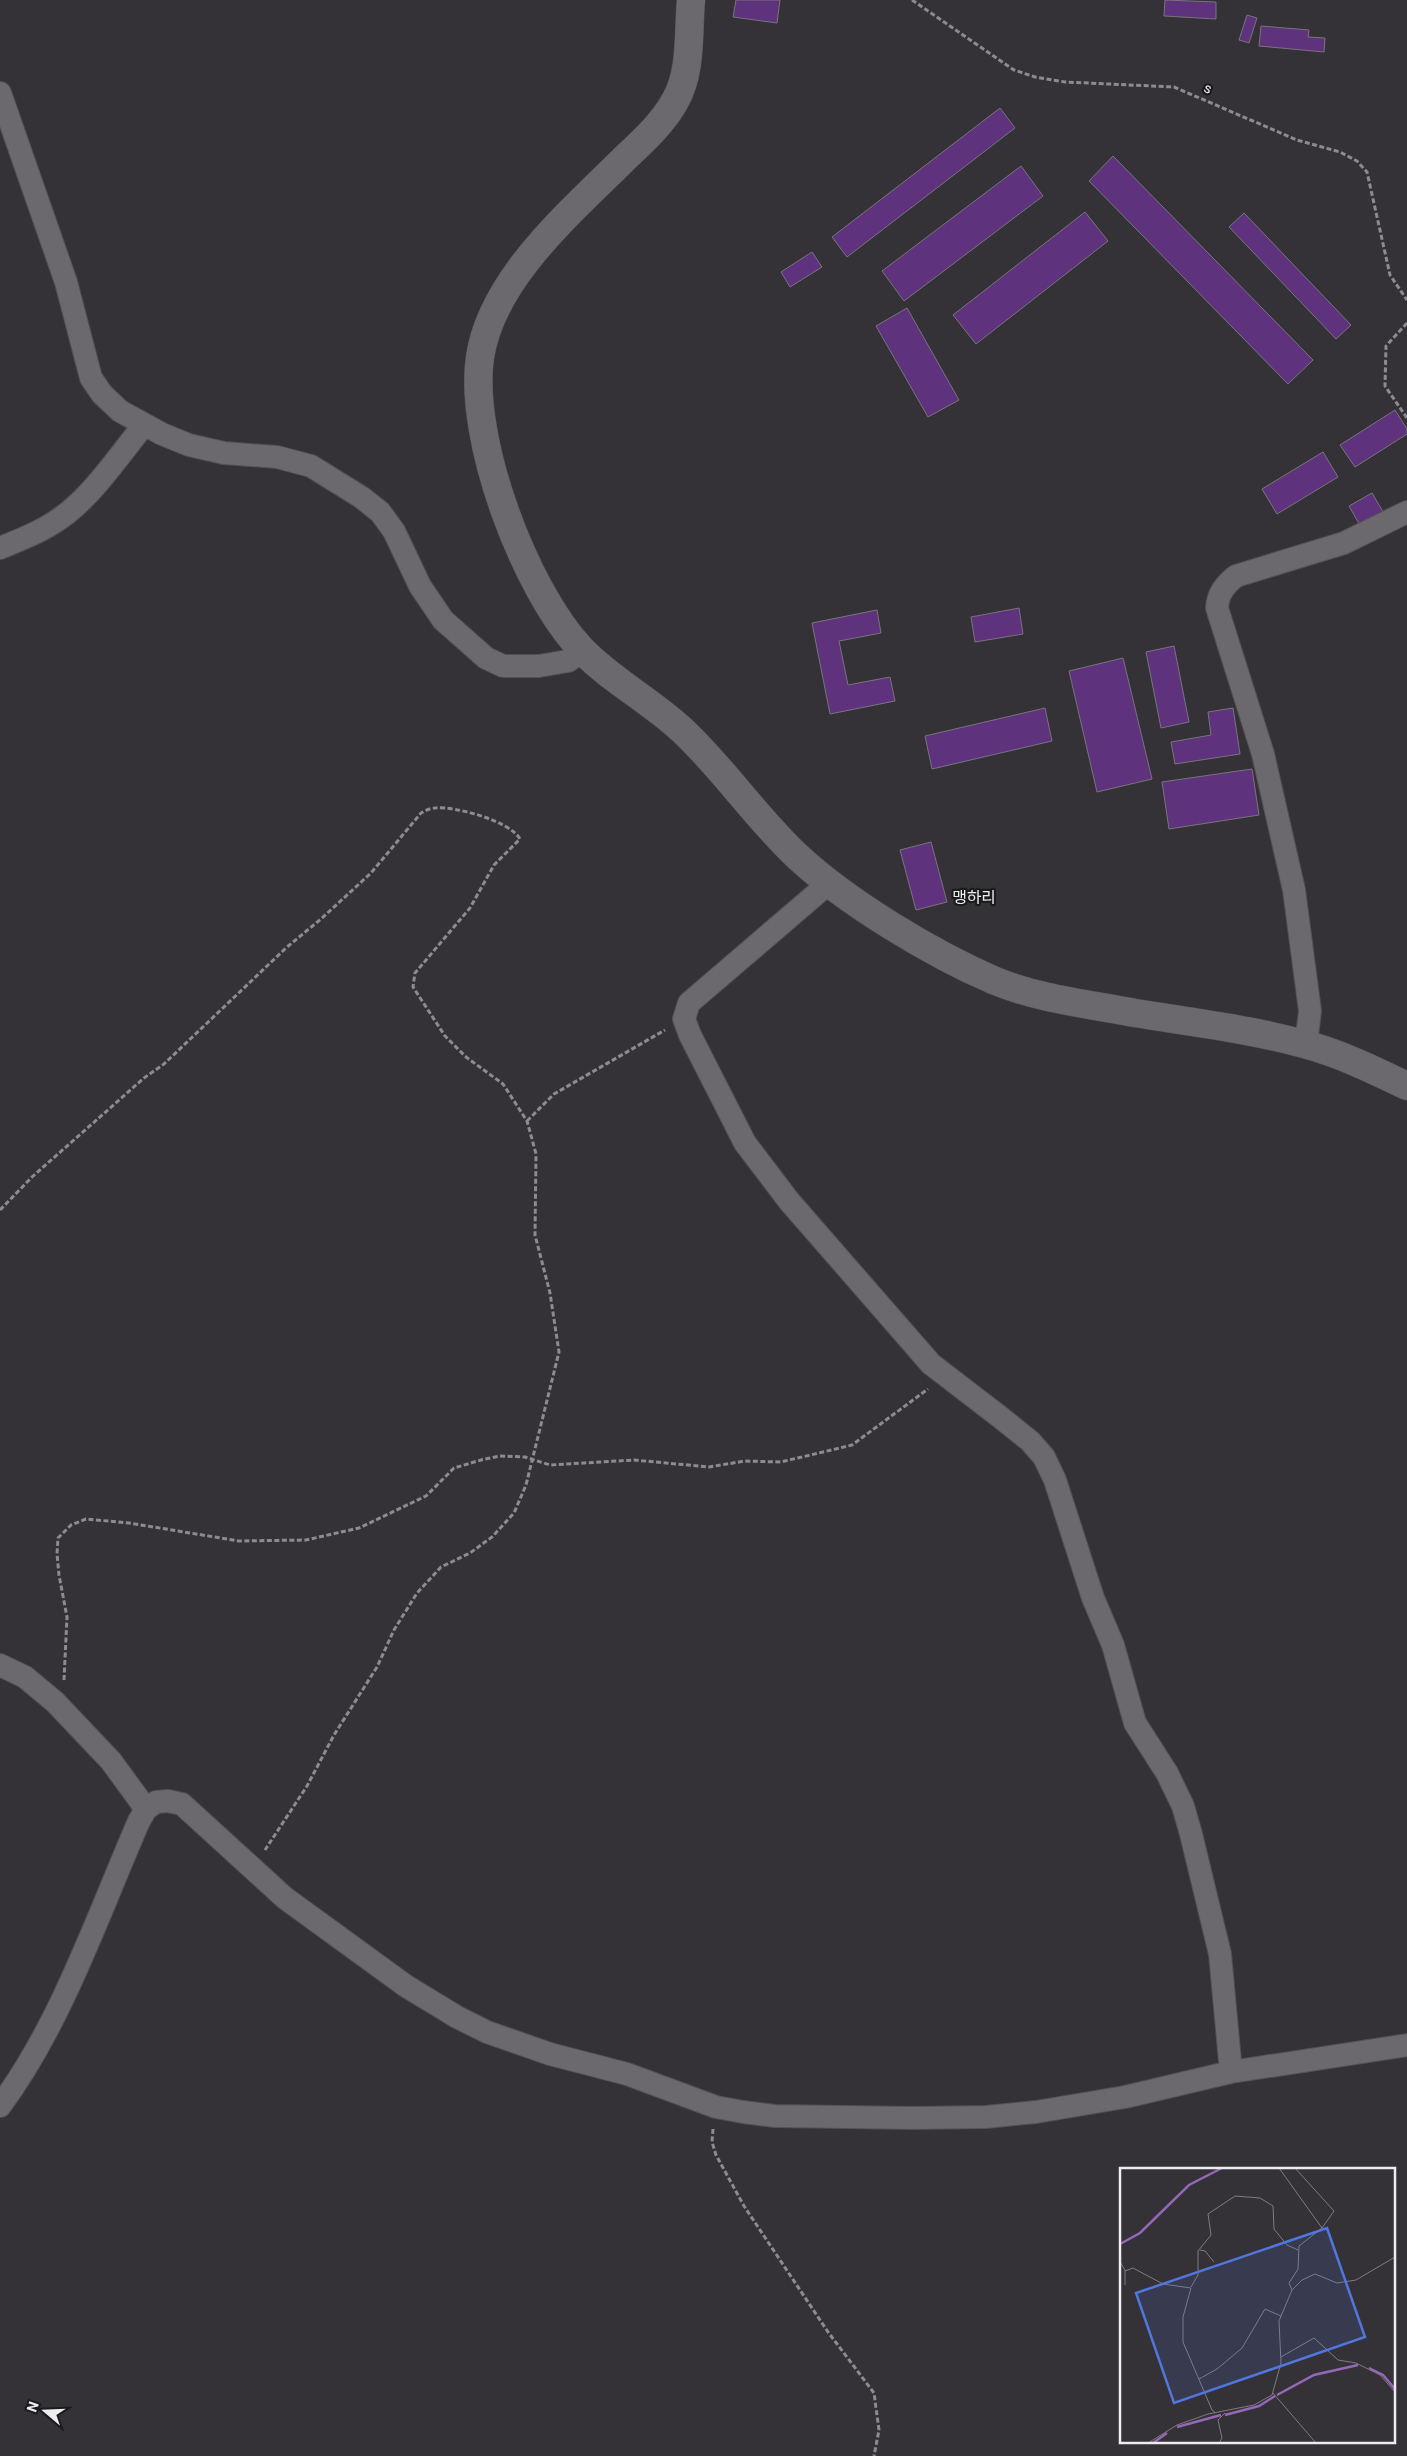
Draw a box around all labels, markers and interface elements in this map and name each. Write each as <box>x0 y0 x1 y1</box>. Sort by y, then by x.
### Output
street label: s <box>1202 79 1214 97</box>
district label: 맹하리 <box>952 888 996 907</box>
inset map <box>1120 2168 1394 2444</box>
north arrow <box>20 2386 70 2436</box>
text: N <box>24 2399 42 2414</box>

